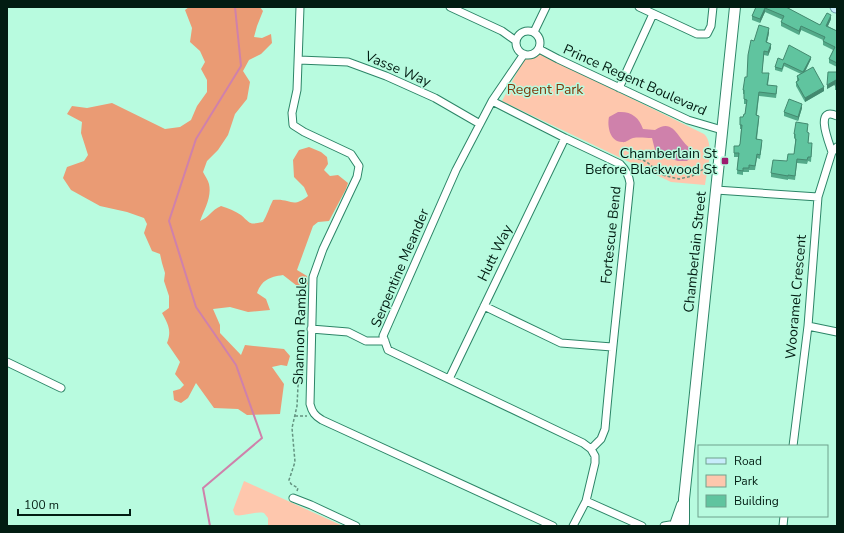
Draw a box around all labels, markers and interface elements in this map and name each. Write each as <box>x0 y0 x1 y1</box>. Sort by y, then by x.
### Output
street label: Prince Regent Boulevard <box>560 40 710 120</box>
street label: Vasse Way <box>361 46 435 92</box>
park label: Regent Park <box>507 80 584 99</box>
place label: Chamberlain St Before Blackwood St <box>585 144 717 179</box>
marker: Chamberlain St Before Blackwood St <box>720 156 730 166</box>
street label: Fortescue Bend <box>596 185 626 285</box>
street label: Chamberlain Street <box>679 190 711 314</box>
street label: Serpentine Meander <box>366 206 434 330</box>
street label: Hutt Way <box>473 221 517 285</box>
street label: Wooramel Crescent <box>781 234 811 360</box>
street label: Shannon Ramble <box>289 277 311 385</box>
legend <box>698 445 828 517</box>
text: Road <box>734 453 762 469</box>
text: Park <box>734 473 759 489</box>
scale bar <box>18 491 130 517</box>
text: Building <box>734 493 779 509</box>
text: 100 m <box>24 497 59 513</box>

